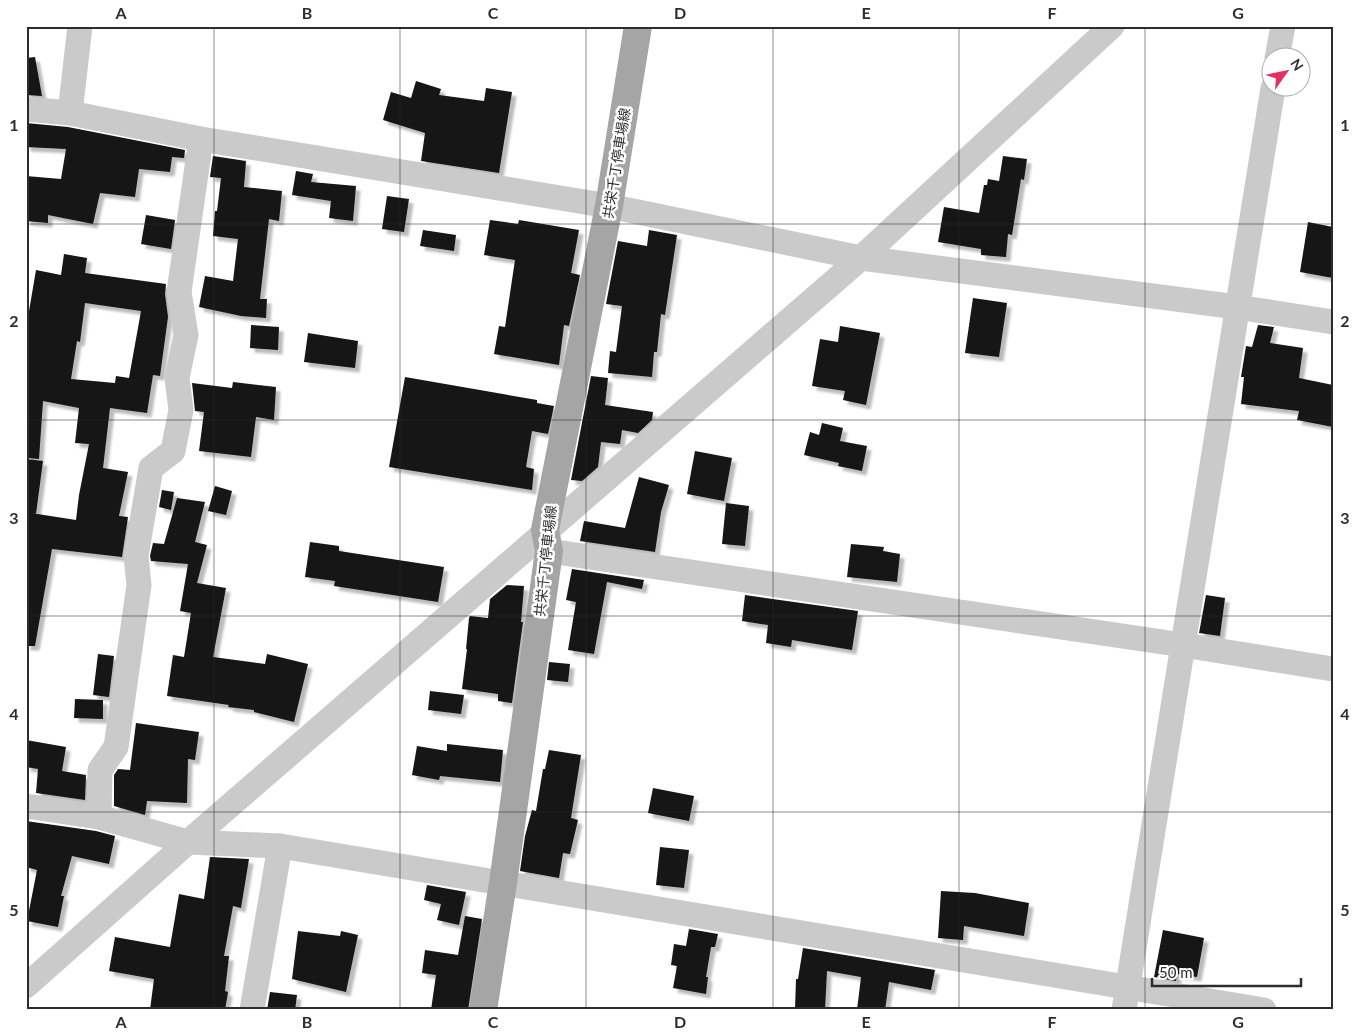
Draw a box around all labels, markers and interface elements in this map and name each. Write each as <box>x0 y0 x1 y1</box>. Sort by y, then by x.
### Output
text: A <box>114 3 127 22</box>
text: B <box>302 3 312 22</box>
text: C <box>488 3 499 22</box>
text: D <box>674 3 686 22</box>
text: E <box>861 3 871 22</box>
text: F <box>1047 3 1057 22</box>
text: G <box>1232 3 1244 22</box>
north arrow <box>1262 48 1312 98</box>
text: N <box>1287 55 1307 74</box>
street label: 共栄千丁停車場線 <box>599 106 633 220</box>
text: 1 <box>9 115 19 134</box>
text: 1 <box>1340 115 1350 134</box>
text: 2 <box>9 311 19 330</box>
text: 2 <box>1340 311 1350 330</box>
street label: 共栄千丁停車場線 <box>531 504 559 618</box>
text: 3 <box>9 508 19 527</box>
text: 3 <box>1340 508 1350 527</box>
text: 4 <box>9 704 19 723</box>
text: 4 <box>1340 704 1350 723</box>
text: 5 <box>9 900 19 919</box>
text: 5 <box>1340 900 1350 919</box>
scale bar <box>1152 956 1300 988</box>
text: 50 m <box>1159 963 1193 981</box>
text: A <box>114 1012 127 1031</box>
text: B <box>302 1012 312 1031</box>
text: C <box>488 1012 499 1031</box>
text: D <box>674 1012 686 1031</box>
text: E <box>861 1012 871 1031</box>
text: F <box>1047 1012 1057 1031</box>
text: G <box>1232 1012 1244 1031</box>

